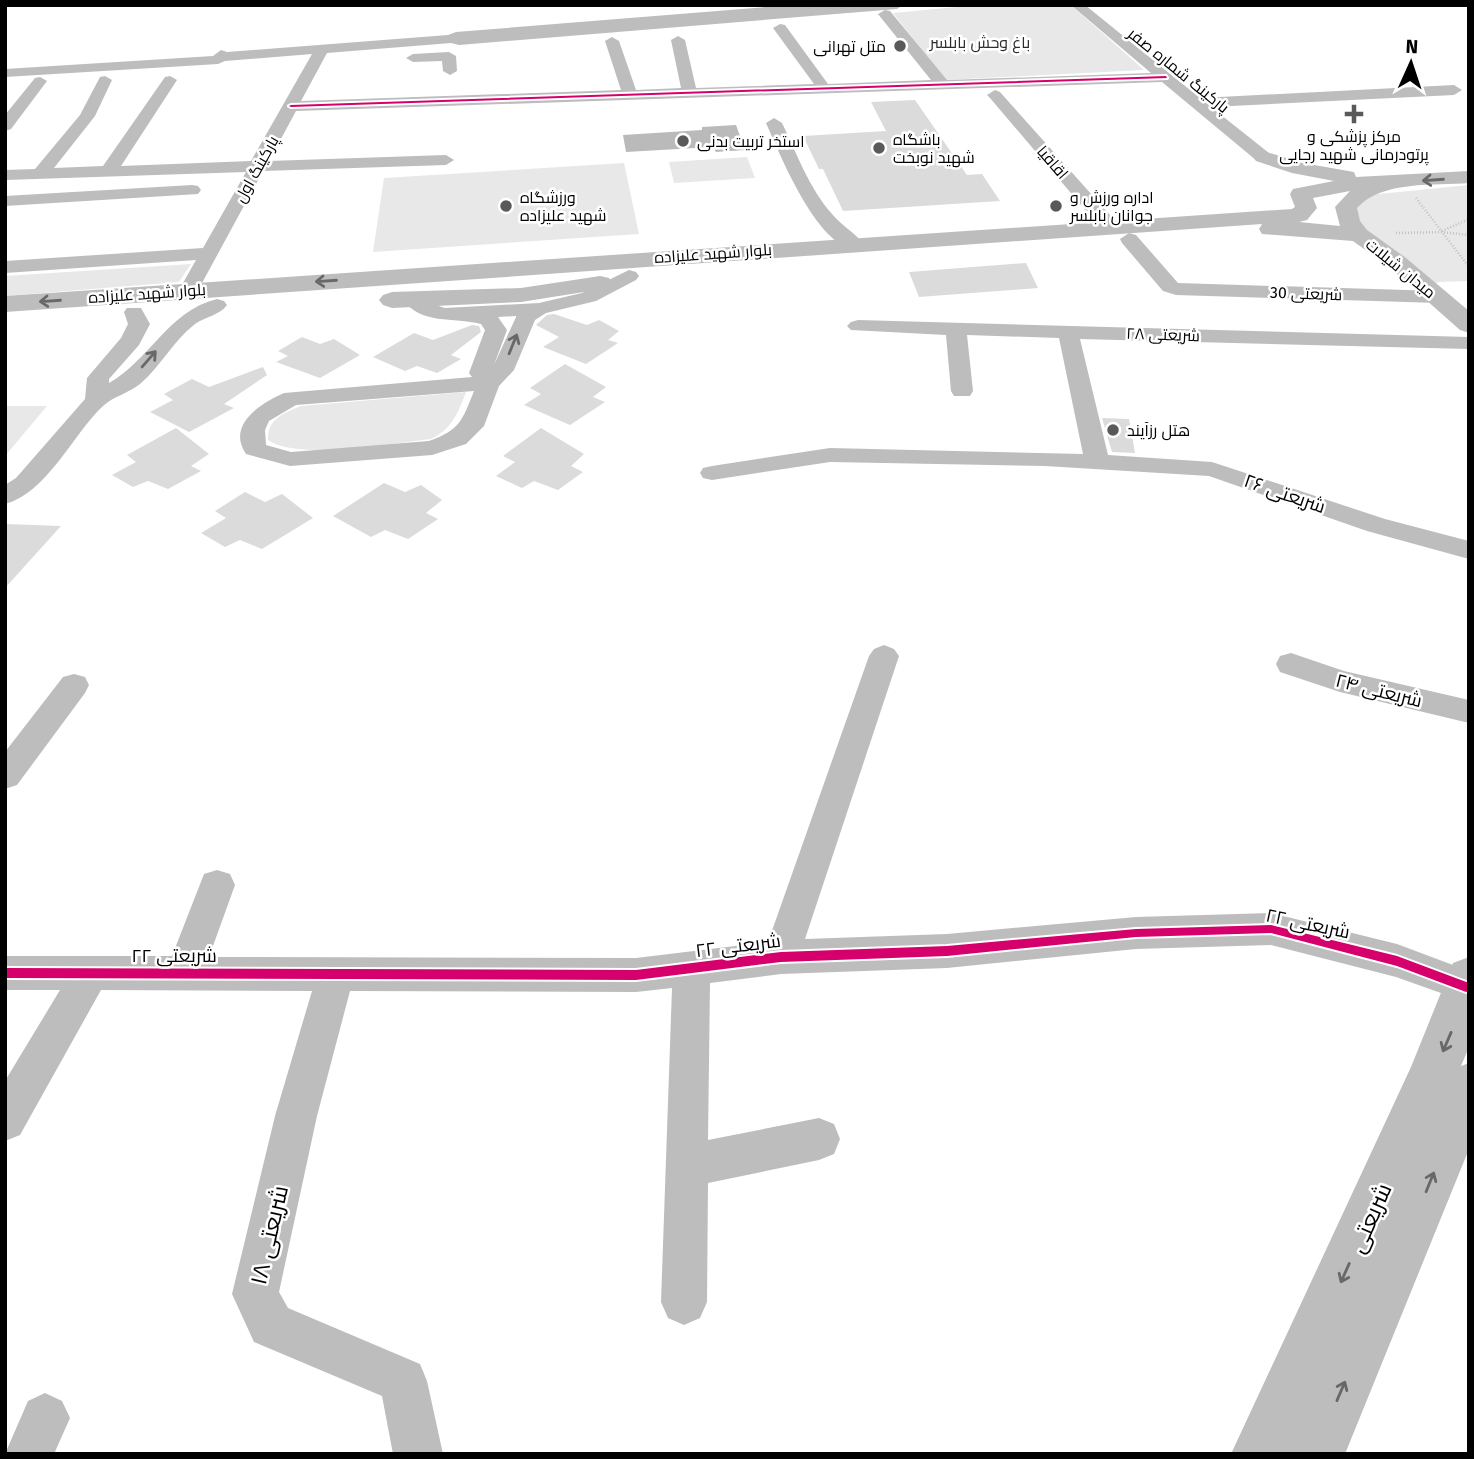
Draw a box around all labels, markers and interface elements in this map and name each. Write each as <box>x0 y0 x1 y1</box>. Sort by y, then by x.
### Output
street label: پارکینگ شماره صفر <box>1122 23 1234 119</box>
north arrow <box>1376 28 1446 98</box>
park label: باغ وحش بابلسر <box>929 33 1030 54</box>
text: N <box>1405 35 1419 58</box>
place label: متل تهرانی <box>813 37 886 57</box>
marker: متل تهرانی <box>892 38 908 54</box>
marker: مرکز پزشکی و پرتودرمانی شهید رجایی <box>1344 104 1364 124</box>
place label: مرکز پزشکی و پرتودرمانی شهید رجایی <box>1279 127 1430 166</box>
place label: باشگاه شهید نوبخت <box>893 130 975 168</box>
street label: پارکینگ اول <box>230 132 285 207</box>
place label: استخر تربیت بدنی <box>697 132 805 152</box>
marker: استخر تربیت بدنی <box>675 133 691 149</box>
marker: باشگاه شهید نوبخت <box>871 140 887 156</box>
street label: اقاقیا <box>1033 142 1072 183</box>
one-way arrow <box>1422 174 1444 187</box>
place label: ورزشگاه شهید علیزاده <box>520 188 607 226</box>
place label: اداره ورزش و جوانان بابلسر <box>1069 188 1154 226</box>
marker: ورزشگاه شهید علیزاده <box>498 198 514 214</box>
marker: اداره ورزش و جوانان بابلسر <box>1048 198 1064 214</box>
street label: میدان شیلات <box>1361 235 1439 303</box>
street label: بلوار شهید علیزاده <box>654 240 772 268</box>
one-way arrow <box>315 275 338 288</box>
street label: بلوار شهید علیزاده <box>88 280 206 308</box>
street label: شریعتی 30 <box>1270 283 1342 305</box>
one-way arrow <box>39 295 62 308</box>
street label: شریعتی ۲۸ <box>1126 324 1200 346</box>
one-way arrow <box>507 334 520 356</box>
one-way arrow <box>141 350 157 368</box>
place label: هتل رزآیند <box>1127 421 1190 441</box>
marker: هتل رزآیند <box>1105 422 1121 438</box>
street label: شریعتی ۲۶ <box>1241 469 1329 518</box>
street label: شریعتی ۲۴ <box>1333 669 1425 712</box>
street label: شریعتی ۲۲ <box>1264 903 1352 944</box>
street label: شریعتی ۲۲ <box>694 929 782 962</box>
street label: شریعتی ۲۲ <box>131 944 217 967</box>
one-way arrow <box>1439 1031 1452 1053</box>
one-way arrow <box>1424 1171 1437 1193</box>
street label: شریعتی <box>1342 1179 1398 1257</box>
street label: شریعتی ۱۸ <box>244 1183 294 1287</box>
one-way arrow <box>1338 1262 1351 1283</box>
one-way arrow <box>1335 1381 1348 1403</box>

